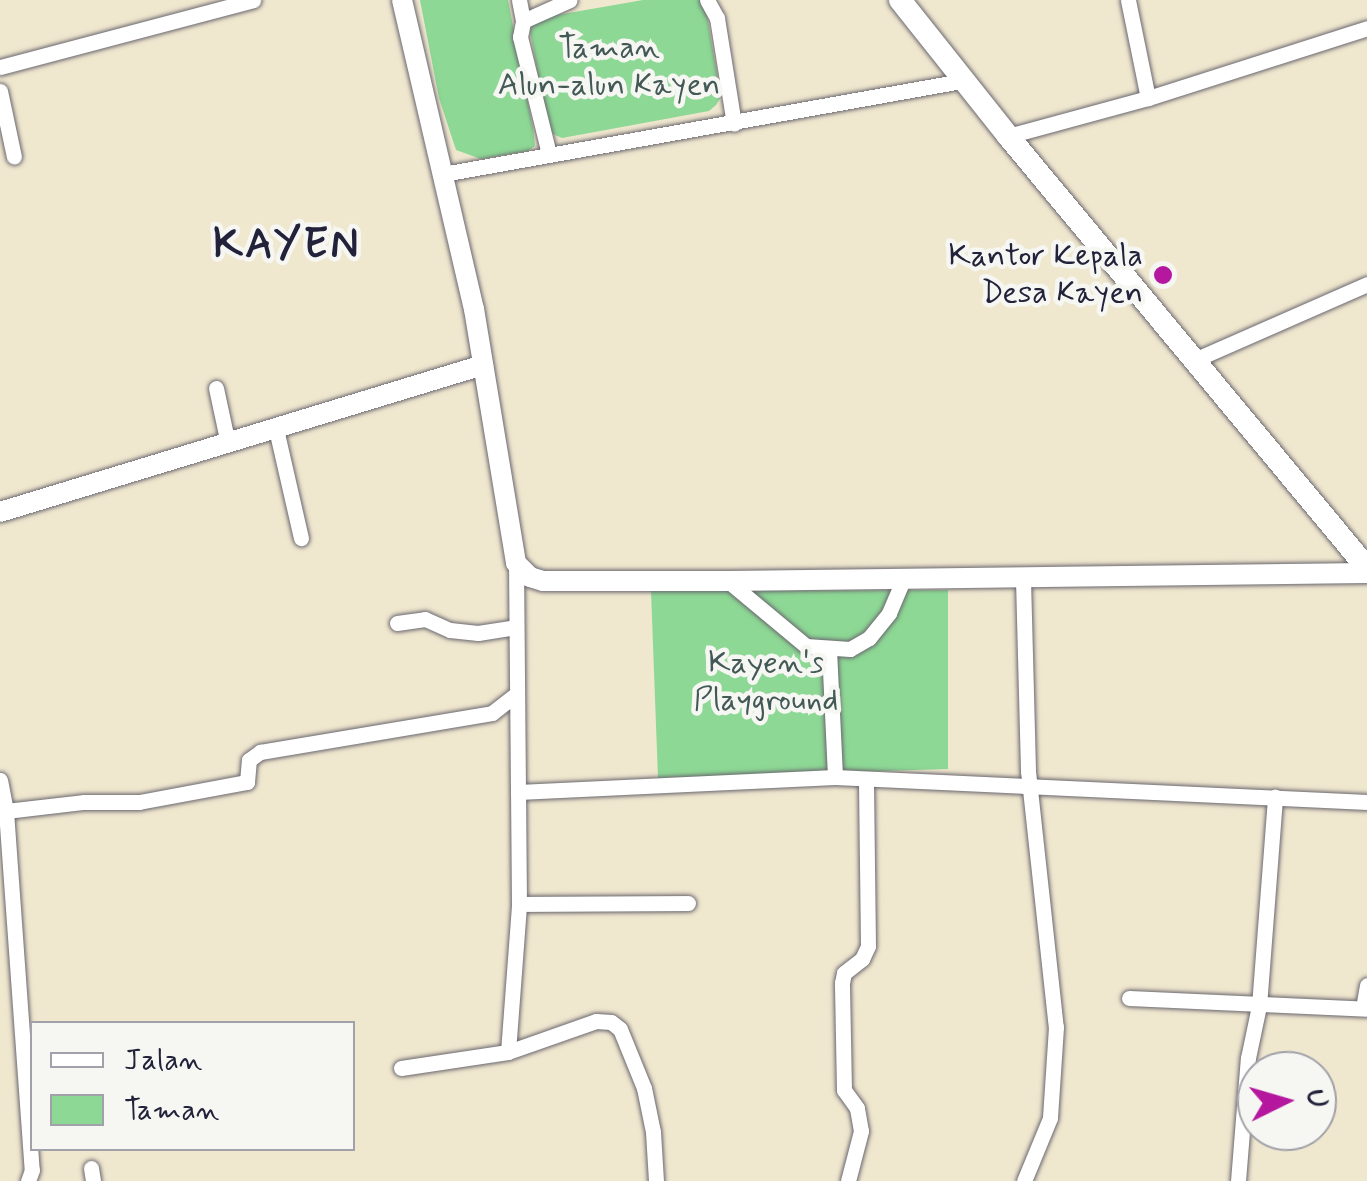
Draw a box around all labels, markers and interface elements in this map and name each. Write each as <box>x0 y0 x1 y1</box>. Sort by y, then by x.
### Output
park label: Taman Alun-alun Kayen <box>494 30 724 105</box>
district label: KAYEN <box>213 221 361 271</box>
place label: Kantor Kepala Desa Kayen <box>945 238 1143 313</box>
marker: Kantor Kepala Desa Kayen <box>1152 264 1174 286</box>
park label: Kayen's Playground <box>694 645 838 720</box>
legend <box>30 1021 355 1151</box>
text: Jalan <box>124 1041 202 1080</box>
north arrow <box>1237 1051 1337 1151</box>
text: U <box>1296 1088 1335 1109</box>
text: Taman <box>124 1091 219 1130</box>

